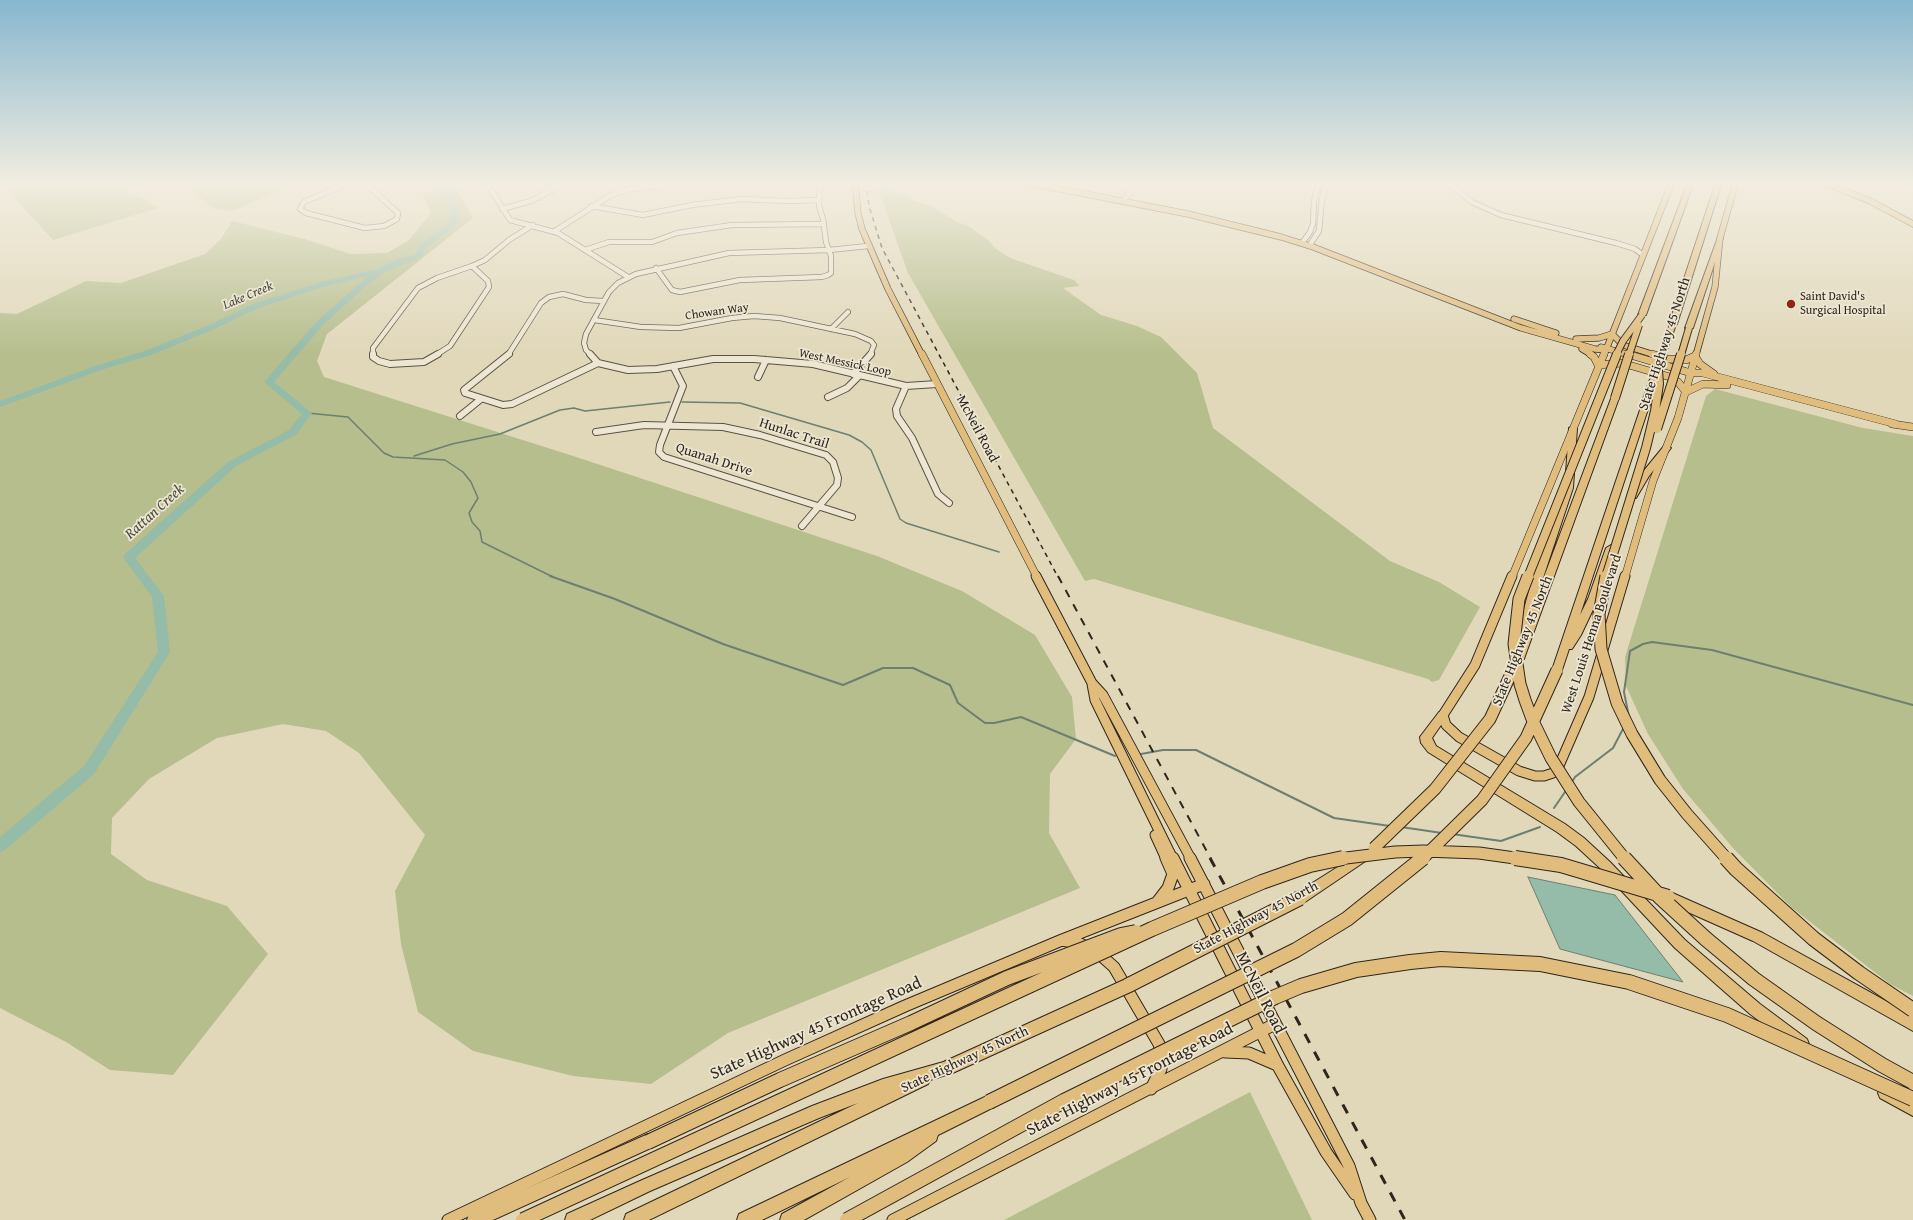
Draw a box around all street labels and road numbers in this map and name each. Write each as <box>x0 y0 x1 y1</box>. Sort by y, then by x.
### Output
street label: State Highway 45 North <box>1636 275 1694 413</box>
street label: Chowan Way <box>684 300 750 324</box>
street label: West Messick Loop <box>798 346 892 380</box>
street label: McNeil Road <box>952 393 1002 465</box>
street label: Hunlac Trail <box>757 415 831 453</box>
street label: Quanah Drive <box>674 440 754 480</box>
street label: West Louis Henna Boulevard <box>1558 552 1626 716</box>
street label: State Highway 45 North <box>1489 573 1557 709</box>
street label: State Highway 45 North <box>1191 878 1321 958</box>
street label: McNeil Road <box>1231 949 1289 1037</box>
street label: State Highway 45 Frontage Road <box>707 973 925 1085</box>
street label: State Highway 45 Frontage Road <box>1023 1019 1237 1141</box>
street label: State Highway 45 North <box>899 1023 1031 1097</box>

